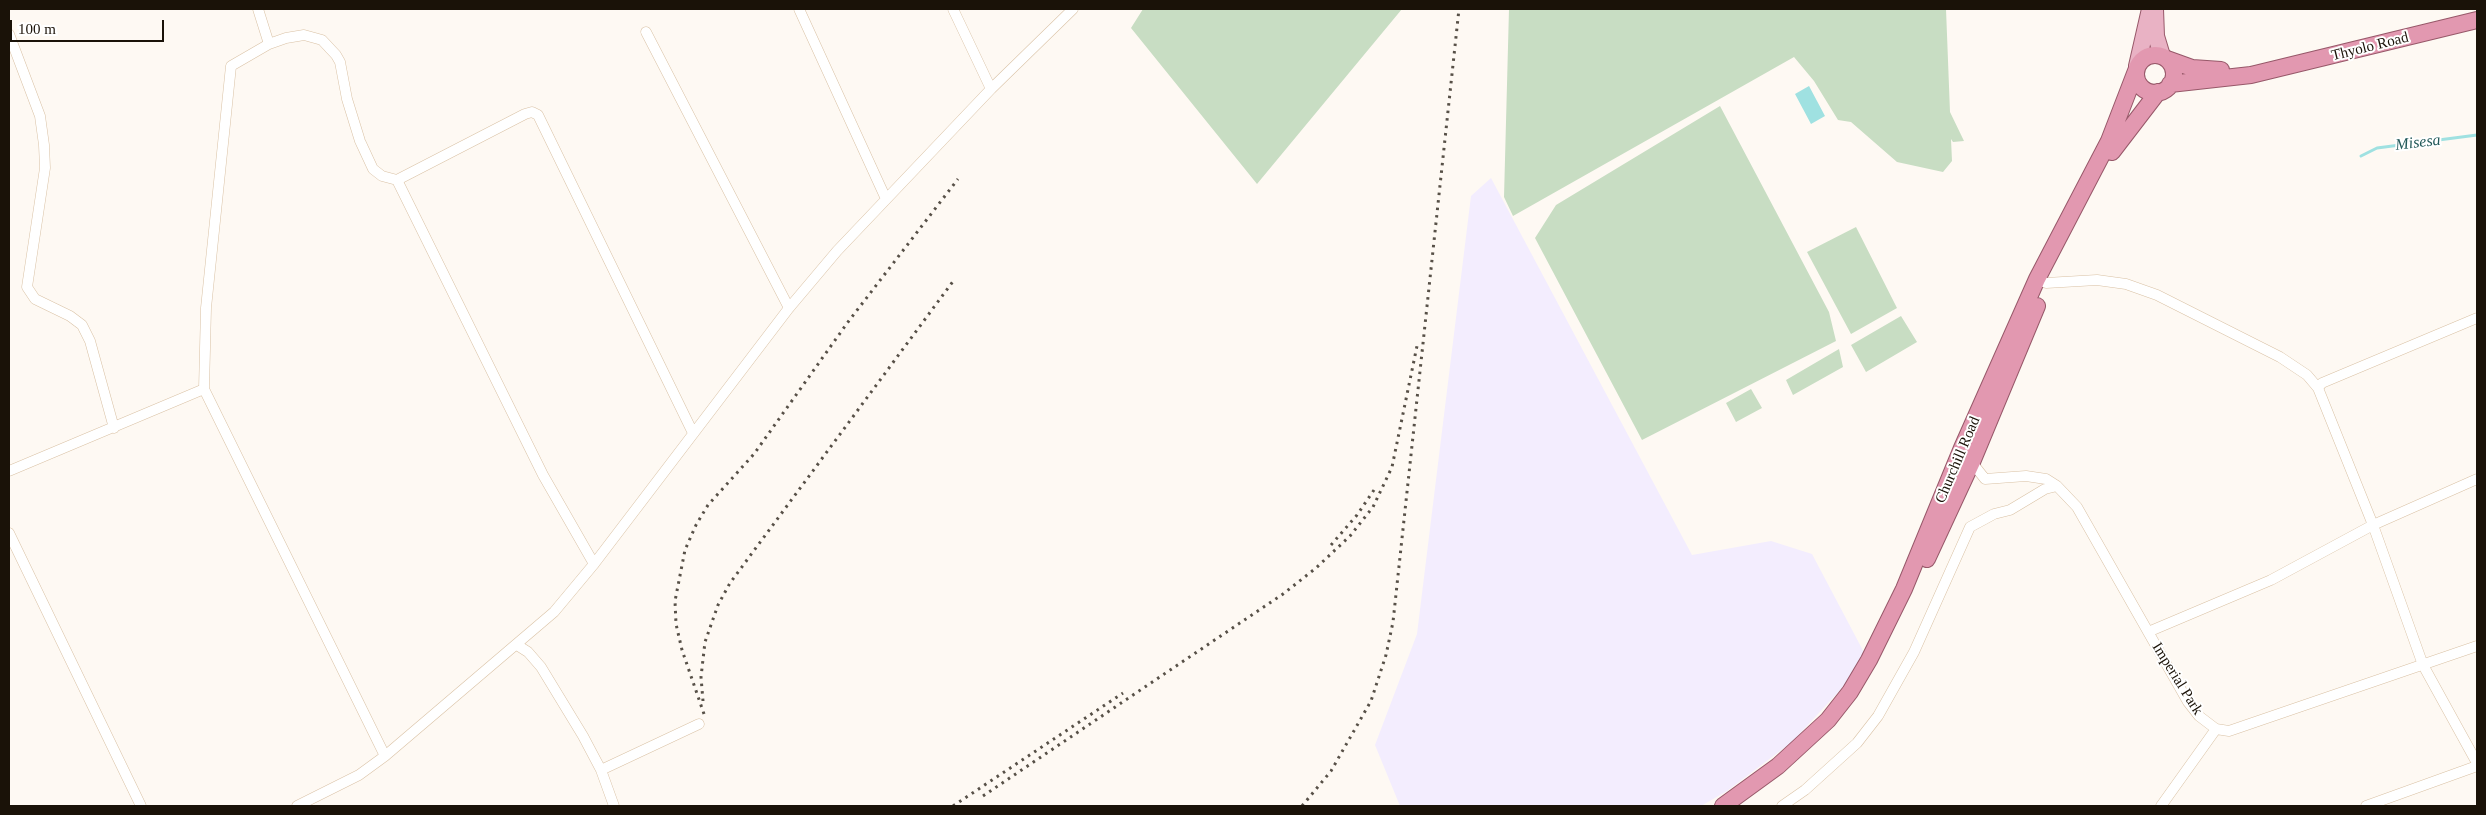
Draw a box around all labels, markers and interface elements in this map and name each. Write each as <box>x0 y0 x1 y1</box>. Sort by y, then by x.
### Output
scale bar <box>12 10 166 42</box>
text: 100 m <box>18 21 56 37</box>
street label: Thyolo Road <box>2330 29 2410 65</box>
water label: Misesa <box>2394 131 2442 155</box>
street label: Churchill Road <box>1932 414 1984 506</box>
street label: Imperial Park <box>2148 639 2206 719</box>

